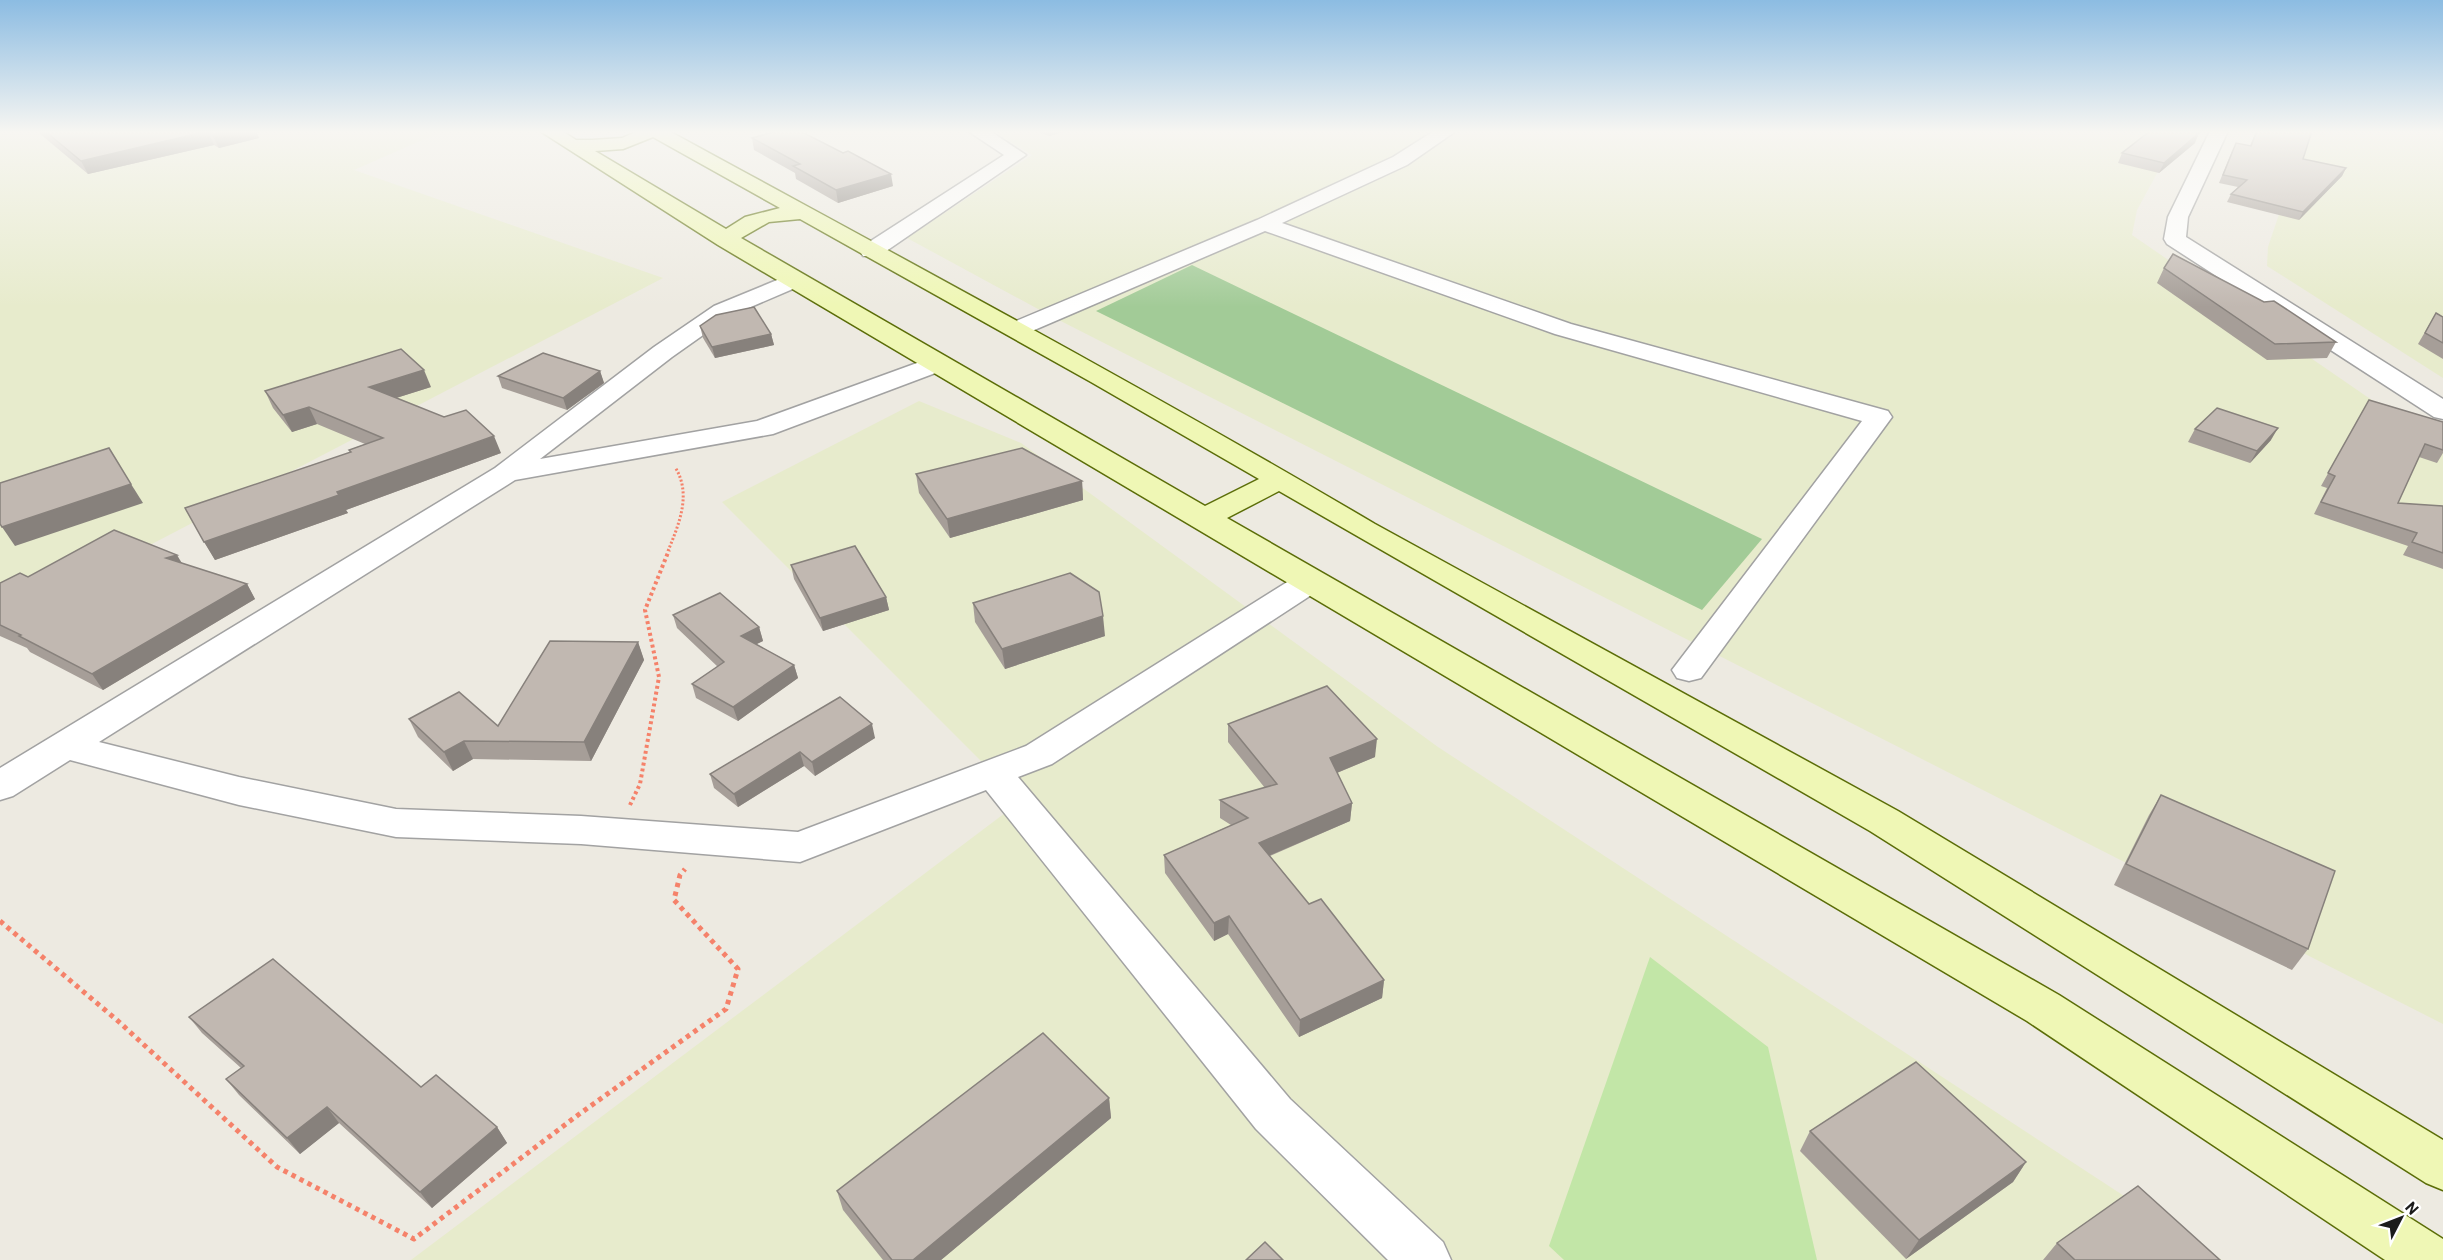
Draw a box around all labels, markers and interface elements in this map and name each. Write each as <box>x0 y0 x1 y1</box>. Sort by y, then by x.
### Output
north arrow <box>2371 1188 2431 1248</box>
text: N <box>2402 1197 2423 1218</box>

